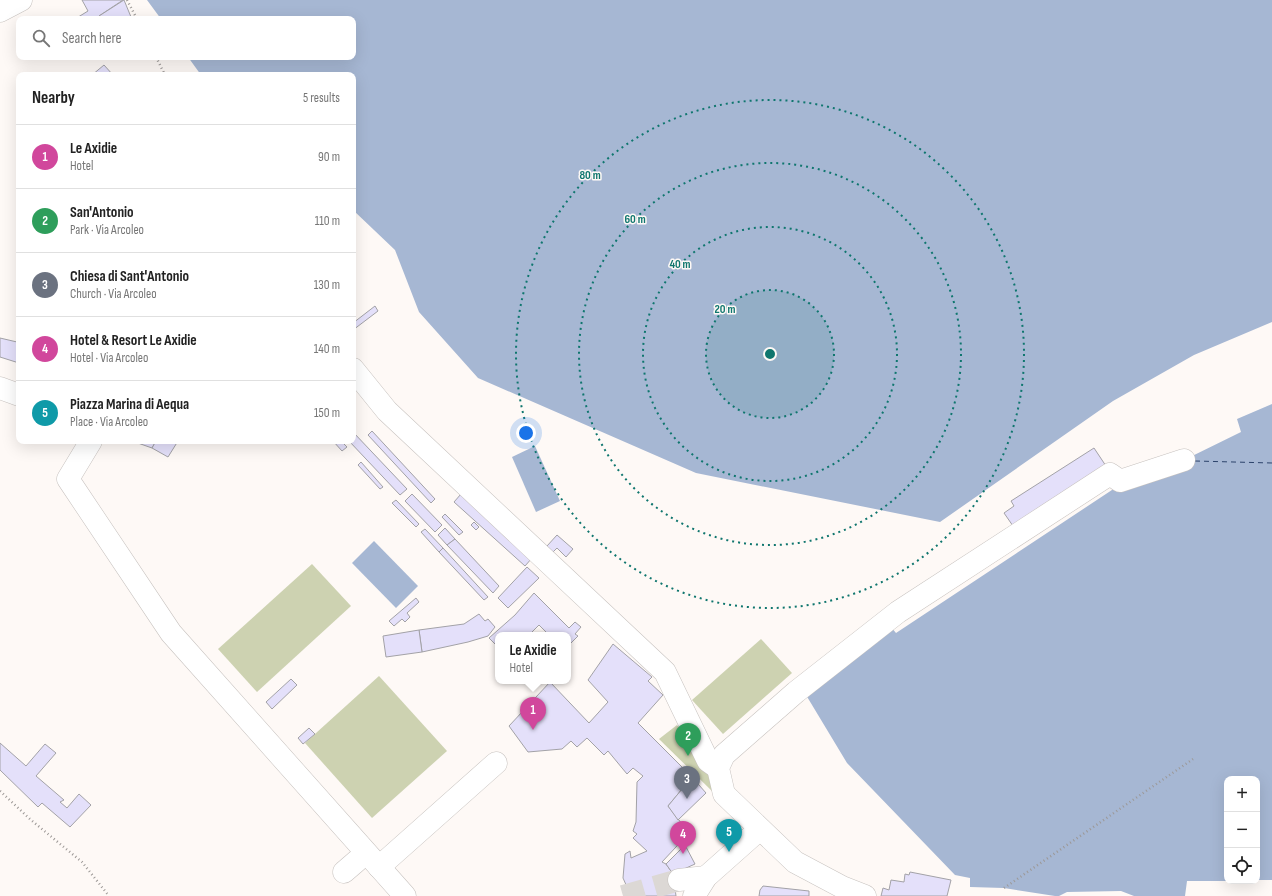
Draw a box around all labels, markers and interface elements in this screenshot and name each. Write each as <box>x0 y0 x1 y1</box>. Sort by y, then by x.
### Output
search box <box>16 16 356 60</box>
icon: search <box>30 27 52 49</box>
text: Search here <box>62 29 122 48</box>
text: Nearby <box>32 88 75 108</box>
text: 5 results <box>303 90 340 106</box>
text: Le Axidie <box>70 139 117 158</box>
text: 1 <box>42 149 48 165</box>
text: 90 m <box>318 149 340 165</box>
text: Hotel <box>70 158 94 174</box>
text: 80 m <box>579 168 601 183</box>
text: San'Antonio <box>70 203 134 222</box>
text: 60 m <box>624 212 646 227</box>
text: 2 <box>42 213 48 229</box>
text: 110 m <box>315 213 340 229</box>
text: Park · Via Arcoleo <box>70 222 144 238</box>
text: 40 m <box>669 257 691 272</box>
text: Chiesa di Sant'Antonio <box>70 267 189 286</box>
text: 3 <box>42 277 48 293</box>
text: 130 m <box>314 277 340 293</box>
text: Church · Via Arcoleo <box>70 286 157 302</box>
text: 20 m <box>715 302 735 317</box>
text: Hotel & Resort Le Axidie <box>70 331 197 350</box>
text: 4 <box>42 341 48 357</box>
text: 140 m <box>314 341 340 357</box>
centre of rings <box>763 347 777 361</box>
text: Hotel · Via Arcoleo <box>70 350 148 366</box>
text: Piazza Marina di Aequa <box>70 395 189 414</box>
text: 5 <box>42 405 48 421</box>
text: 150 m <box>314 405 340 421</box>
text: Place · Via Arcoleo <box>70 414 148 430</box>
your location <box>516 423 536 443</box>
popup <box>495 632 571 684</box>
text: Le Axidie <box>509 641 557 660</box>
text: Hotel <box>509 660 533 676</box>
pin: 1 <box>520 697 546 730</box>
pin: 2 <box>675 723 701 756</box>
pin: 3 <box>674 766 700 799</box>
map controls <box>1224 776 1260 884</box>
button: + <box>1224 776 1260 812</box>
button: − <box>1224 812 1260 848</box>
pin: 5 <box>716 819 742 852</box>
pin: 4 <box>670 821 696 854</box>
button: locate <box>1224 848 1260 884</box>

